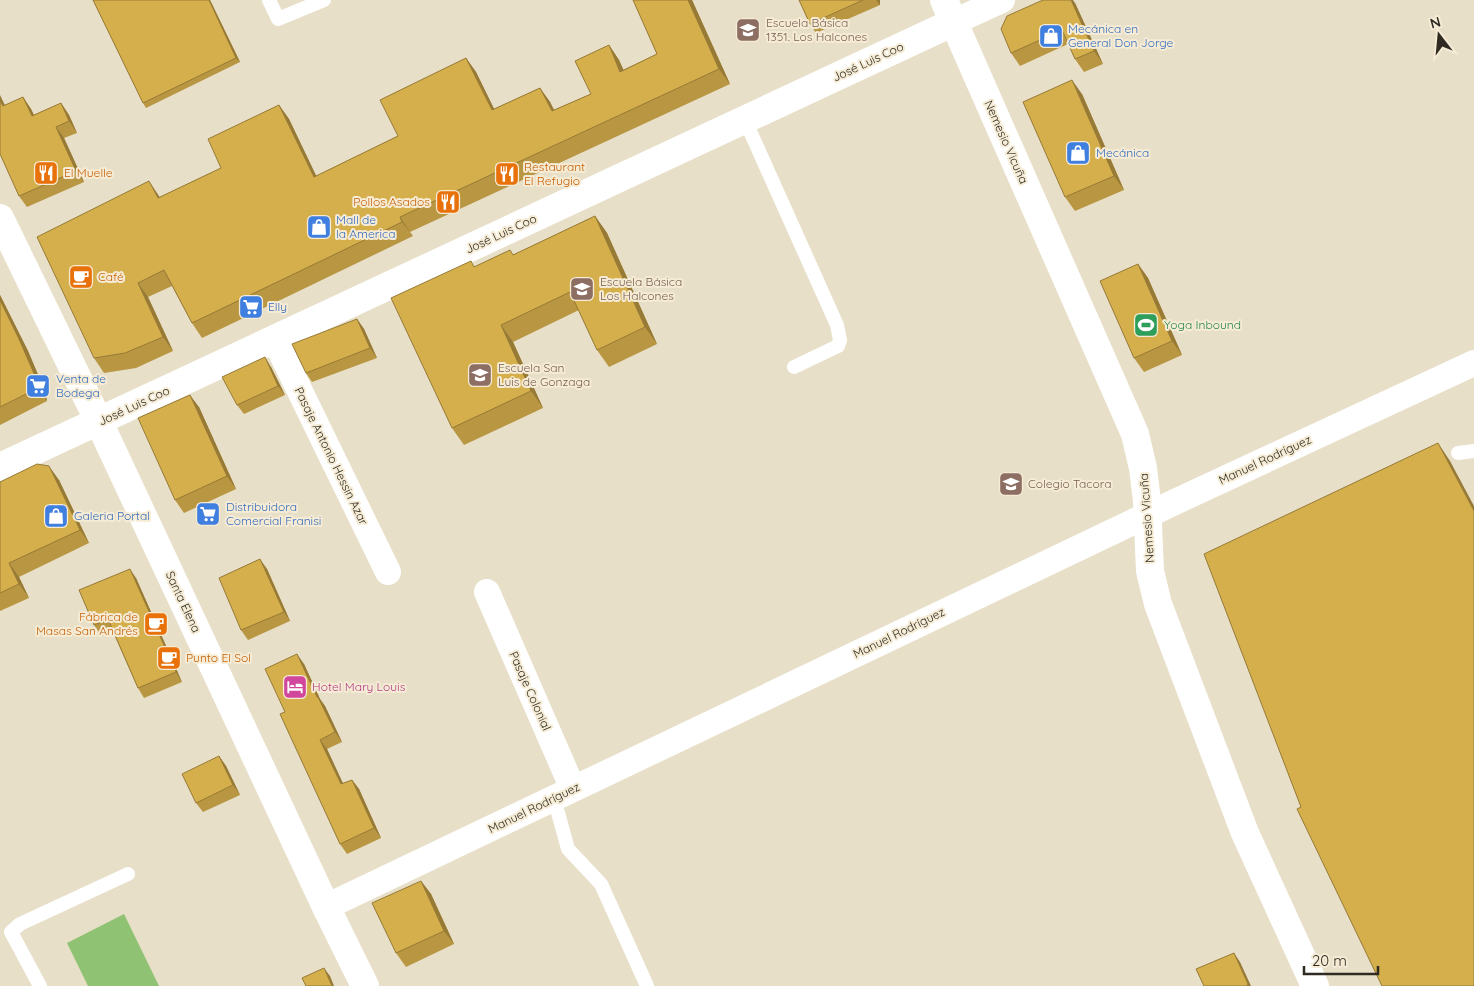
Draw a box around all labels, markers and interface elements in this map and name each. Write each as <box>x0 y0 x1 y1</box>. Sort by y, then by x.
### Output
north arrow <box>1414 10 1464 60</box>
text: N <box>1428 12 1443 33</box>
place label: Escuela Básica 1351. Los Halcones <box>766 15 867 44</box>
school or university icon: Escuela Básica 1351. Los Halcones <box>735 17 761 43</box>
place label: Mecánica en General Don Jorge <box>1068 21 1174 50</box>
shop icon: Mecánica en General Don Jorge <box>1038 23 1064 49</box>
street label: José Luis Coo <box>830 39 906 85</box>
street label: Nemesio Vicuña <box>981 98 1032 186</box>
shop icon: Mecánica <box>1065 140 1091 166</box>
place label: Mecánica <box>1096 145 1149 160</box>
place label: Restaurant El Refugio <box>524 159 585 188</box>
restaurant icon: El Muelle <box>33 160 59 186</box>
restaurant icon: Restaurant El Refugio <box>494 161 520 187</box>
place label: El Muelle <box>64 165 113 180</box>
restaurant icon: Pollos Asados <box>435 189 461 215</box>
place label: Pollos Asados <box>353 194 430 209</box>
street label: José Luis Coo <box>463 211 539 257</box>
place label: Mall de la America <box>336 212 395 241</box>
shop icon: Mall de la America <box>306 214 332 240</box>
cafe icon: Café <box>68 264 94 290</box>
place label: Café <box>98 269 124 284</box>
place label: Escuela Básica Los Halcones <box>600 274 682 303</box>
school or university icon: Escuela Básica Los Halcones <box>569 276 595 302</box>
supermarket icon: Elly <box>238 294 264 320</box>
place label: Elly <box>268 299 287 314</box>
sports icon: Yoga Inbound <box>1133 312 1159 338</box>
place label: Yoga Inbound <box>1164 317 1241 332</box>
place label: Escuela San Luis de Gonzaga <box>498 360 590 389</box>
school or university icon: Escuela San Luis de Gonzaga <box>467 362 493 388</box>
place label: Venta de Bodega <box>56 371 106 400</box>
supermarket icon: Venta de Bodega <box>25 373 51 399</box>
street label: José Luis Coo <box>96 383 172 429</box>
street label: Pasaje Antonio Hessin Azar <box>291 384 372 527</box>
street label: Manuel Rodríguez <box>1216 431 1314 488</box>
school or university icon: Colegio Tacora <box>998 471 1024 497</box>
street label: Nemesio Vicuña <box>1136 473 1157 563</box>
place label: Colegio Tacora <box>1028 476 1112 491</box>
place label: Distribuidora Comercial Franisi <box>226 499 321 528</box>
supermarket icon: Distribuidora Comercial Franisi <box>195 501 221 527</box>
shop icon: Galeria Portal <box>43 503 69 529</box>
place label: Galeria Portal <box>74 508 150 523</box>
street label: Santa Elena <box>163 569 204 635</box>
street label: Manuel Rodríguez <box>850 604 947 661</box>
place label: Fábrica de Masas San Andrés <box>36 609 138 638</box>
cafe icon: Fábrica de Masas San Andrés <box>143 611 169 637</box>
cafe icon: Punto El Sol <box>156 645 182 671</box>
street label: Pasaje Colonial <box>506 649 555 733</box>
place label: Punto El Sol <box>186 650 251 665</box>
hotel icon: Hotel Mary Louis <box>282 674 308 700</box>
place label: Hotel Mary Louis <box>312 679 406 694</box>
street label: Manuel Rodríguez <box>485 779 582 836</box>
scale bar <box>1304 944 1378 976</box>
text: 20 m <box>1312 951 1347 970</box>

